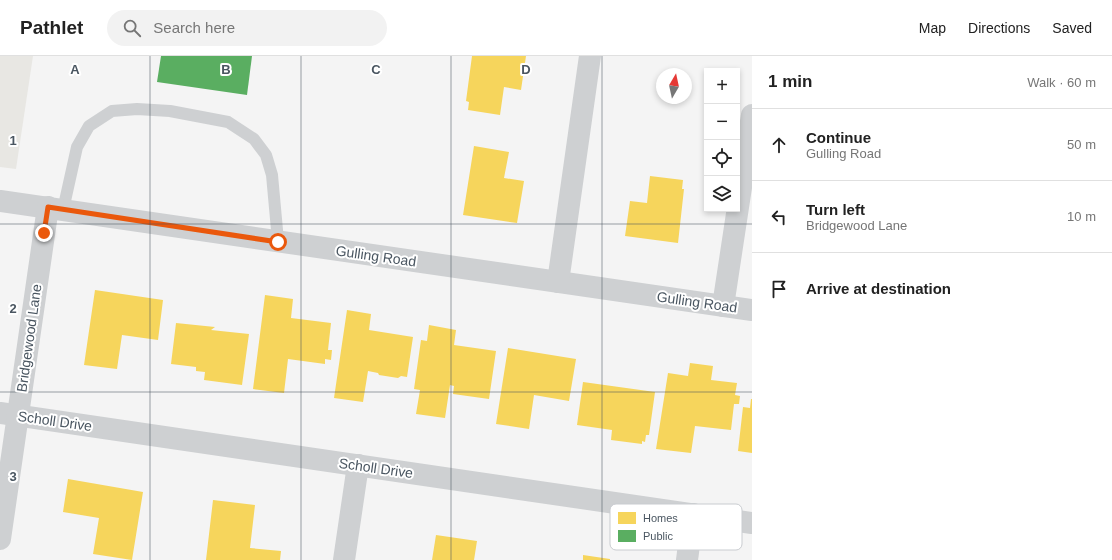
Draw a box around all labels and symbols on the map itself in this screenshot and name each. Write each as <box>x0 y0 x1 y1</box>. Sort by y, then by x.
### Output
text: A <box>70 62 80 77</box>
text: B <box>221 62 231 77</box>
text: C <box>371 62 381 77</box>
text: D <box>521 62 531 77</box>
north arrow <box>656 68 692 104</box>
text: 1 <box>9 133 17 148</box>
route end <box>35 224 53 242</box>
route start <box>269 233 287 251</box>
street label: Gulling Road <box>335 242 417 270</box>
street label: Bridgewood Lane <box>13 283 45 393</box>
street label: Gulling Road <box>656 288 738 316</box>
text: 2 <box>9 301 17 316</box>
street label: Scholl Drive <box>17 408 93 434</box>
street label: Scholl Drive <box>338 455 414 481</box>
text: 3 <box>9 469 17 484</box>
legend <box>610 504 742 550</box>
text: Homes <box>643 512 678 524</box>
text: Public <box>643 530 673 542</box>

